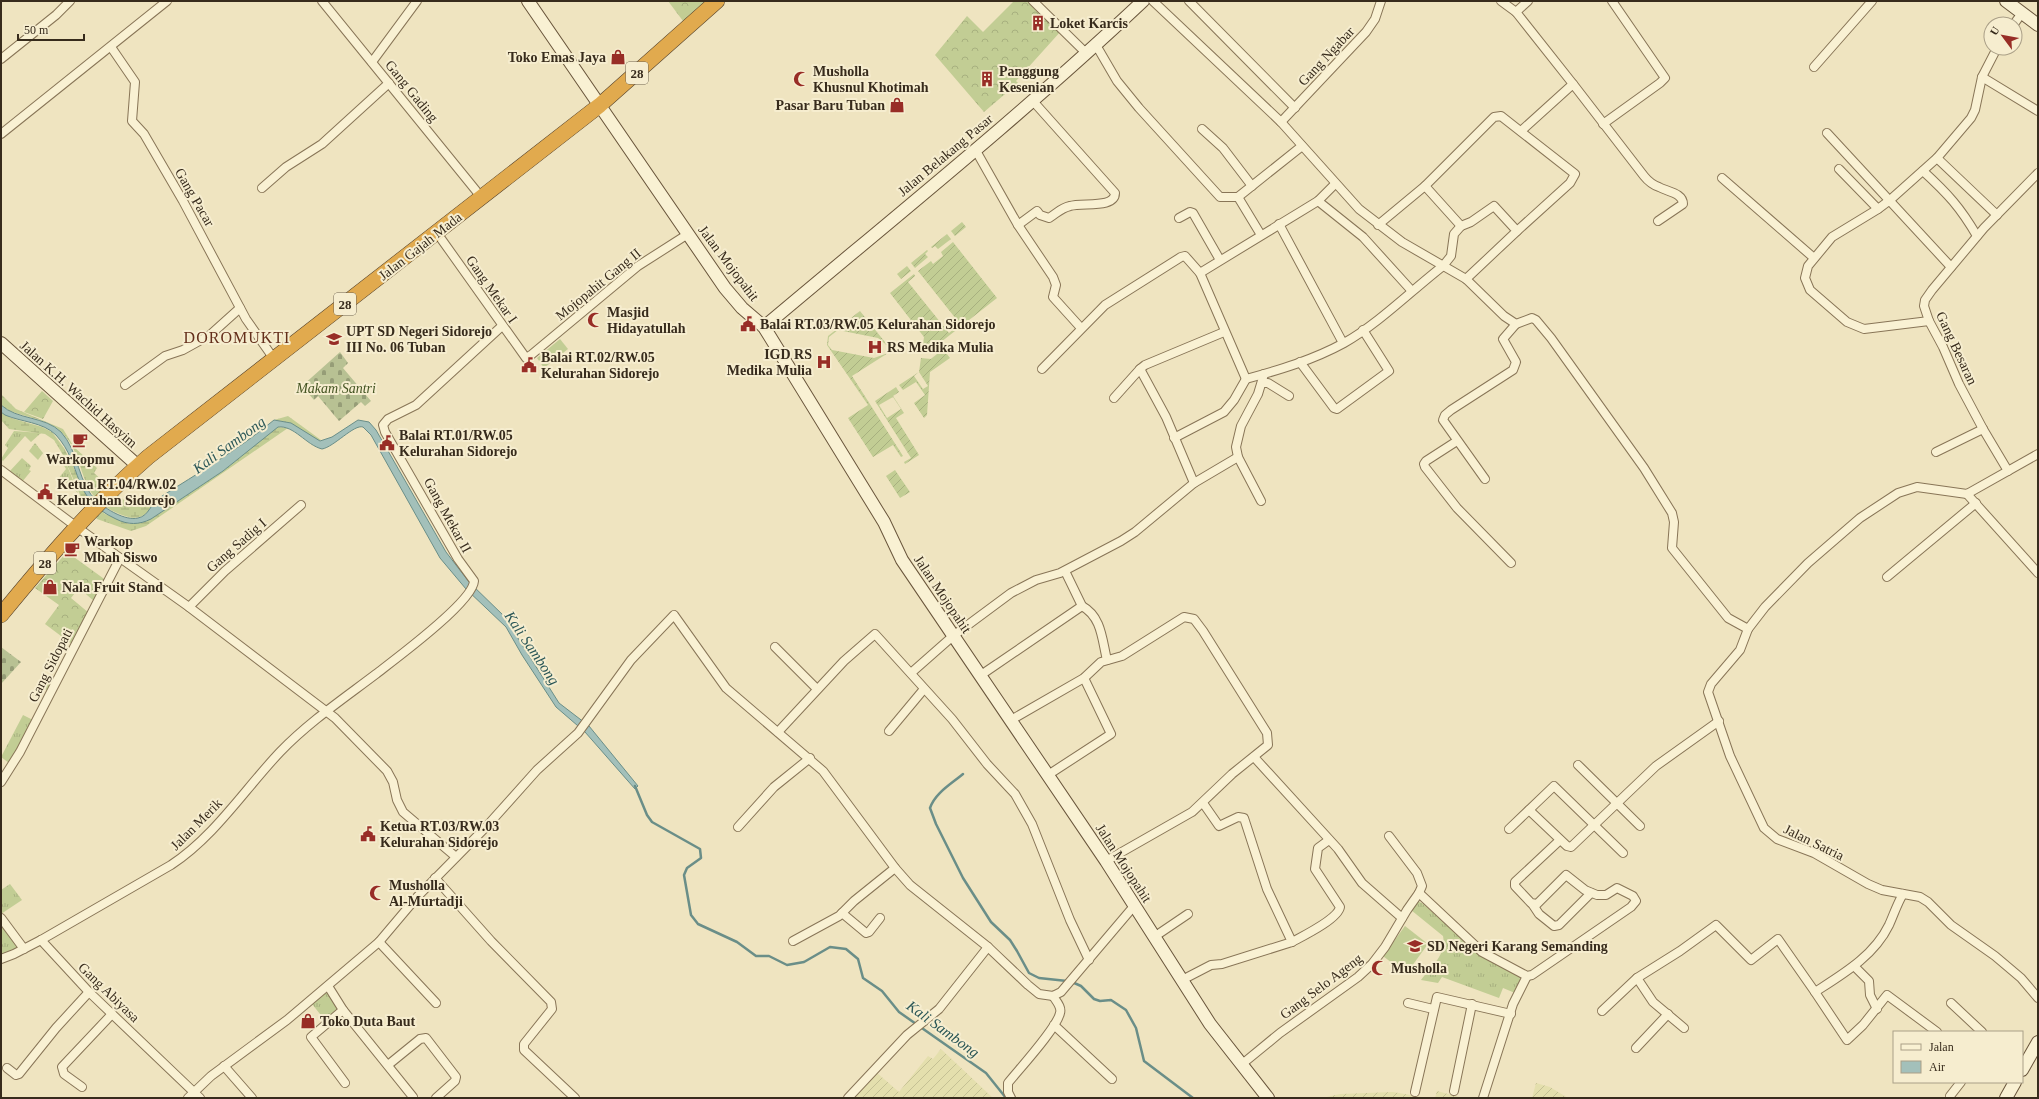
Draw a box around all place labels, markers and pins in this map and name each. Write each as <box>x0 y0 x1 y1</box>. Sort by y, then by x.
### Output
building icon: Loket Karcis <box>1029 14 1047 32</box>
place label: Loket Karcis <box>1050 16 1128 31</box>
shop icon: Toko Emas Jaya <box>609 48 627 66</box>
place label: Toko Emas Jaya <box>508 50 606 65</box>
place label: Musholla Khusnul Khotimah <box>813 64 929 95</box>
place label: Panggung Kesenian <box>999 64 1059 95</box>
mosque icon: Musholla Khusnul Khotimah <box>792 70 810 88</box>
building icon: Panggung Kesenian <box>978 70 996 88</box>
shop icon: Pasar Baru Tuban <box>888 96 906 114</box>
place label: Pasar Baru Tuban <box>776 98 885 113</box>
place label: Masjid Hidayatullah <box>607 305 686 336</box>
mosque icon: Masjid Hidayatullah <box>586 311 604 329</box>
public building icon: Balai RT.03/RW.05 Kelurahan Sidorejo <box>739 315 757 333</box>
place label: Balai RT.03/RW.05 Kelurahan Sidorejo <box>760 317 996 332</box>
place label: UPT SD Negeri Sidorejo III No. 06 Tuban <box>346 324 492 355</box>
school or university icon: UPT SD Negeri Sidorejo III No. 06 Tuban <box>325 330 343 348</box>
hospital icon: RS Medika Mulia <box>866 338 884 356</box>
place label: RS Medika Mulia <box>887 340 994 355</box>
place label: IGD RS Medika Mulia <box>727 347 812 378</box>
place label: Balai RT.02/RW.05 Kelurahan Sidorejo <box>541 350 659 381</box>
hospital icon: IGD RS Medika Mulia <box>815 353 833 371</box>
public building icon: Balai RT.02/RW.05 Kelurahan Sidorejo <box>520 356 538 374</box>
place label: Balai RT.01/RW.05 Kelurahan Sidorejo <box>399 428 517 459</box>
cafe icon: Warkopmu <box>71 431 89 449</box>
public building icon: Balai RT.01/RW.05 Kelurahan Sidorejo <box>378 434 396 452</box>
place label: Warkopmu <box>46 452 114 467</box>
place label: Ketua RT.04/RW.02 Kelurahan Sidorejo <box>57 477 176 508</box>
public building icon: Ketua RT.04/RW.02 Kelurahan Sidorejo <box>36 483 54 501</box>
place label: Warkop Mbah Siswo <box>84 534 158 565</box>
cafe icon: Warkop Mbah Siswo <box>63 540 81 558</box>
shop icon: Nala Fruit Stand <box>41 578 59 596</box>
place label: Nala Fruit Stand <box>62 580 163 595</box>
place label: Ketua RT.03/RW.03 Kelurahan Sidorejo <box>380 819 499 850</box>
public building icon: Ketua RT.03/RW.03 Kelurahan Sidorejo <box>359 825 377 843</box>
place label: Musholla Al-Murtadji <box>389 878 463 909</box>
mosque icon: Musholla Al-Murtadji <box>368 884 386 902</box>
school or university icon: SD Negeri Karang Semanding <box>1406 937 1424 955</box>
place label: SD Negeri Karang Semanding <box>1427 939 1608 954</box>
mosque icon: Musholla <box>1370 959 1388 977</box>
place label: Musholla <box>1391 961 1447 976</box>
shop icon: Toko Duta Baut <box>299 1012 317 1030</box>
place label: Toko Duta Baut <box>320 1014 416 1029</box>

